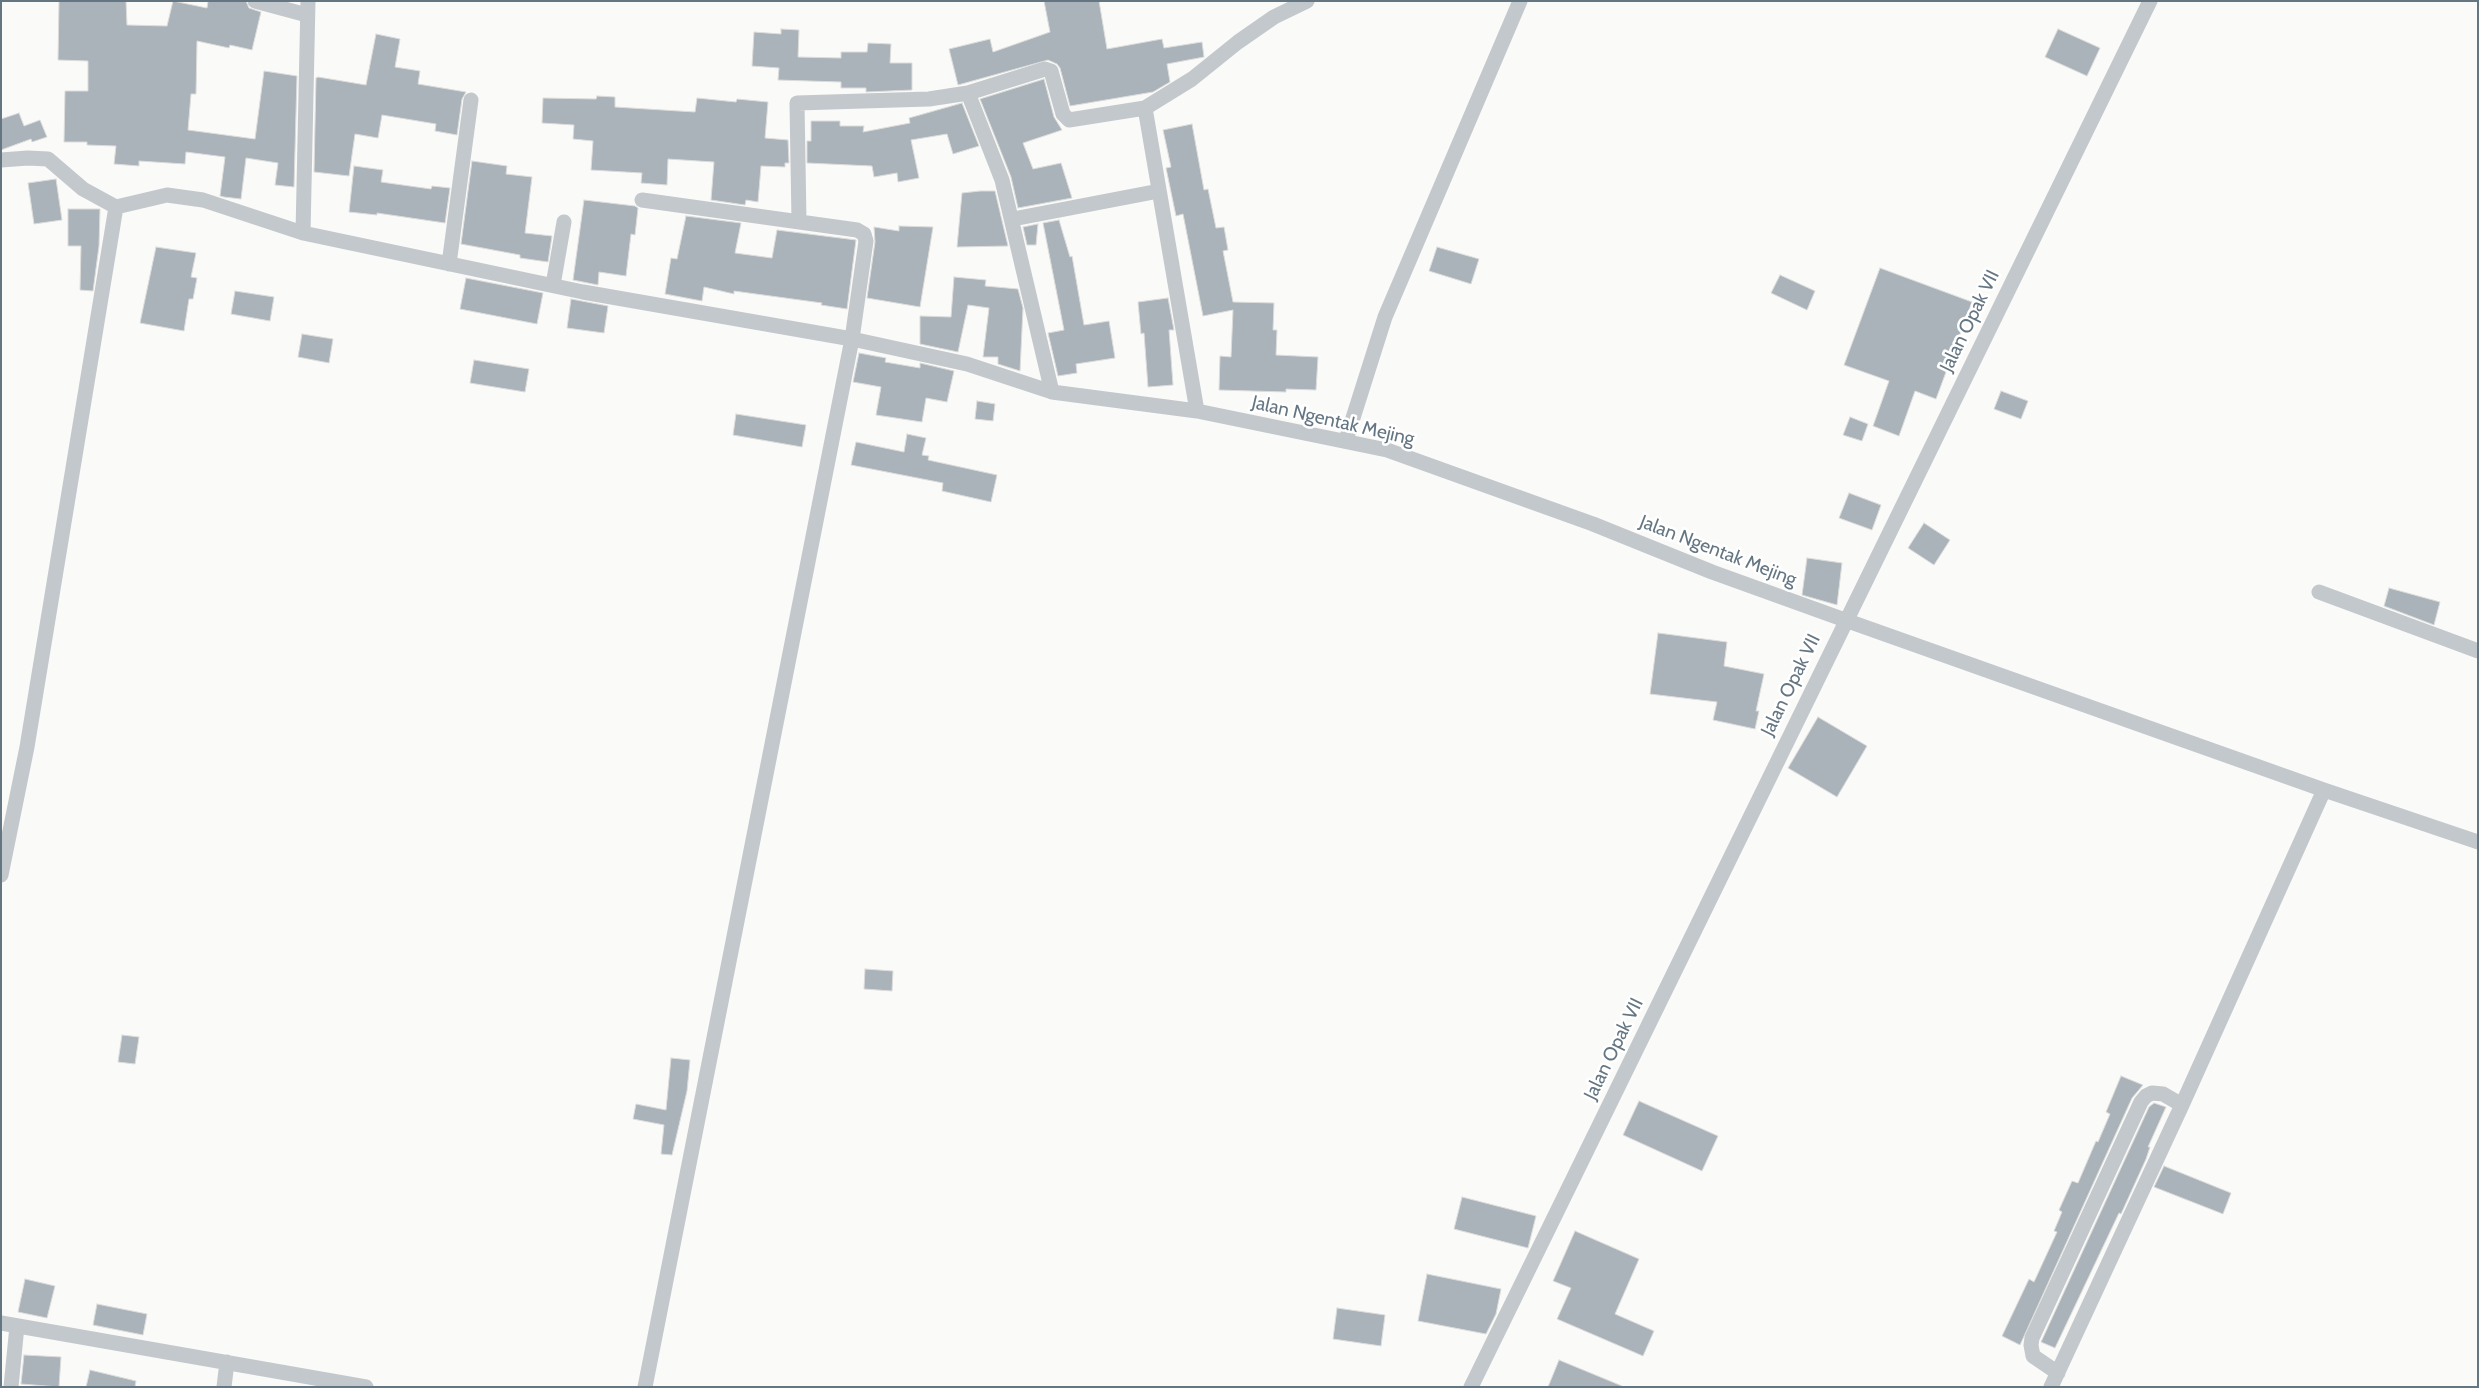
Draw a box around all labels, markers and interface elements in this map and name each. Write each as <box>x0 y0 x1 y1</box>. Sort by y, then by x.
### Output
street label: Jalan Opak VII <box>1936 266 2004 376</box>
street label: Jalan Ngentak Mejing <box>1249 391 1417 451</box>
street label: Jalan Ngentak Mejing <box>1636 511 1800 591</box>
street label: Jalan Opak VII <box>1757 630 1825 740</box>
street label: Jalan Opak VII <box>1580 994 1648 1104</box>

